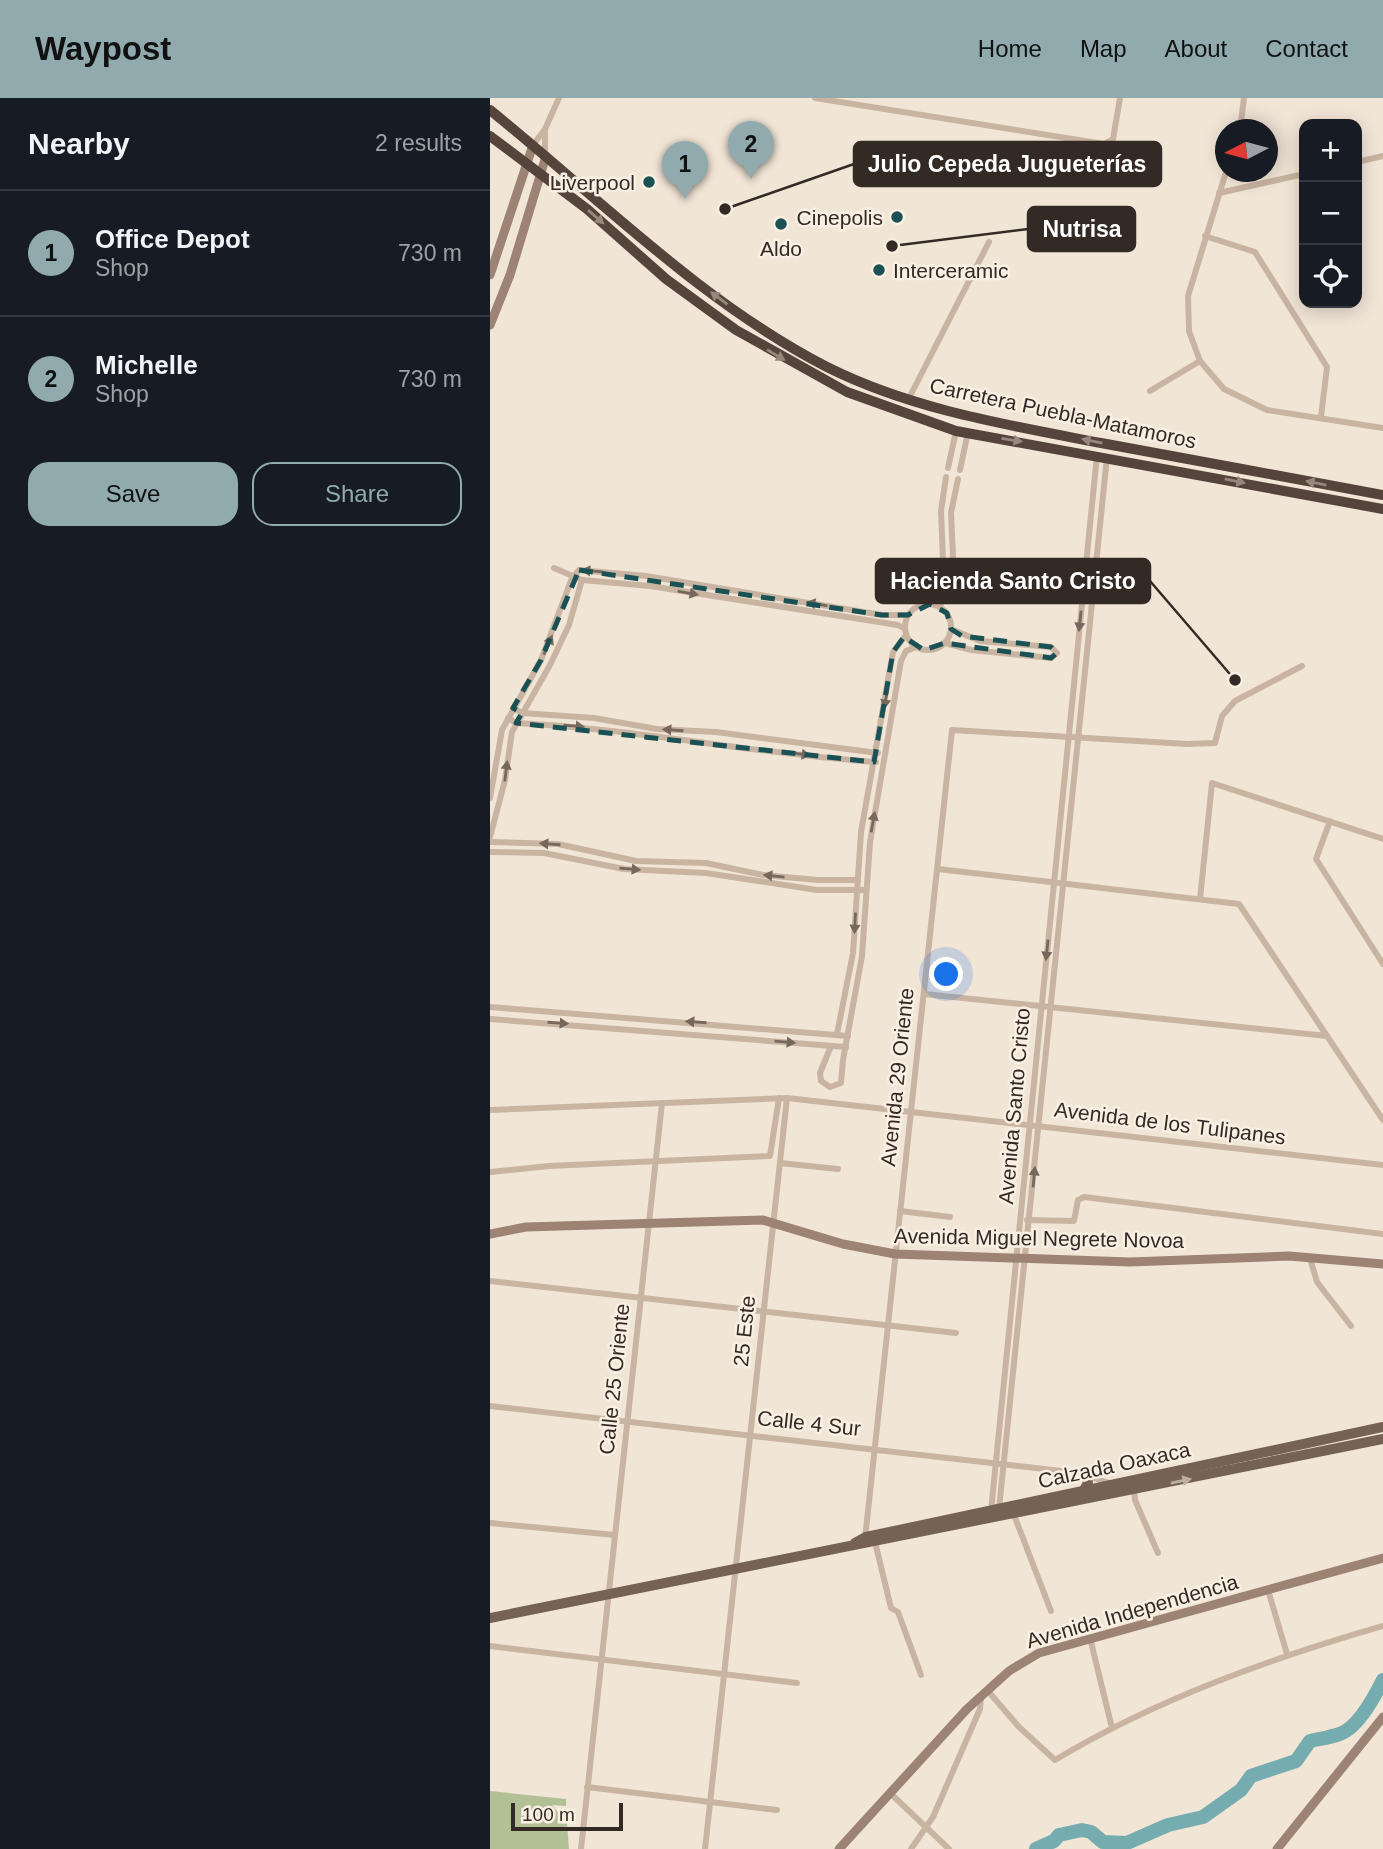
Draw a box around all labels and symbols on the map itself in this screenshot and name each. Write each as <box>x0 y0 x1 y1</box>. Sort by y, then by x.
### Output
north arrow <box>1215 119 1278 182</box>
pin: 2 <box>728 121 774 179</box>
pin: 1 <box>662 141 708 199</box>
callout: Julio Cepeda Jugueterías <box>854 142 1161 186</box>
text: Julio Cepeda Jugueterías <box>868 151 1146 177</box>
place label: Liverpool <box>550 171 635 194</box>
marker: Liverpool <box>641 174 657 190</box>
place label: Cinepolis <box>797 206 883 229</box>
callout: Nutrisa <box>1028 207 1135 251</box>
one-way arrow <box>587 209 605 225</box>
marker: Cinepolis <box>889 209 905 225</box>
marker: Aldo <box>773 216 789 232</box>
text: Nutrisa <box>1042 216 1122 242</box>
place label: Aldo <box>760 237 802 260</box>
place label: Interceramic <box>893 259 1009 282</box>
marker: Interceramic <box>871 262 887 278</box>
one-way arrow <box>710 292 728 306</box>
one-way arrow <box>767 348 786 361</box>
street label: Carretera Puebla-Matamoros <box>928 373 1198 453</box>
one-way arrow <box>1001 435 1023 446</box>
one-way arrow <box>1081 435 1103 446</box>
one-way arrow <box>1224 475 1246 486</box>
one-way arrow <box>1305 477 1327 488</box>
callout: Hacienda Santo Cristo <box>876 559 1150 603</box>
one-way arrow <box>581 565 603 576</box>
text: Hacienda Santo Cristo <box>890 568 1136 594</box>
one-way arrow <box>678 588 700 599</box>
one-way arrow <box>806 598 828 609</box>
one-way arrow <box>1074 610 1085 632</box>
one-way arrow <box>543 634 554 655</box>
one-way arrow <box>880 687 891 709</box>
one-way arrow <box>564 721 586 732</box>
one-way arrow <box>662 724 684 735</box>
one-way arrow <box>789 749 811 760</box>
one-way arrow <box>500 759 511 781</box>
one-way arrow <box>868 811 879 833</box>
one-way arrow <box>538 839 560 850</box>
one-way arrow <box>619 864 641 875</box>
one-way arrow <box>763 870 785 881</box>
one-way arrow <box>849 913 860 935</box>
one-way arrow <box>1041 940 1052 962</box>
your location <box>929 957 963 991</box>
street label: Avenida 29 Oriente <box>876 987 918 1167</box>
street label: Avenida Santo Cristo <box>994 1007 1034 1205</box>
one-way arrow <box>685 1016 707 1027</box>
one-way arrow <box>547 1018 569 1029</box>
one-way arrow <box>774 1037 796 1048</box>
street label: Avenida de los Tulipanes <box>1053 1097 1287 1149</box>
one-way arrow <box>1029 1166 1040 1188</box>
street label: Avenida Miguel Negrete Novoa <box>894 1224 1185 1252</box>
street label: 25 Este <box>729 1294 759 1368</box>
street label: Calle 25 Oriente <box>595 1302 633 1456</box>
street label: Calle 4 Sur <box>756 1406 862 1440</box>
street label: Calzada Oaxaca <box>1036 1438 1193 1492</box>
one-way arrow <box>1170 1476 1192 1487</box>
street label: Avenida Independencia <box>1024 1570 1241 1652</box>
scale bar <box>511 1800 623 1832</box>

